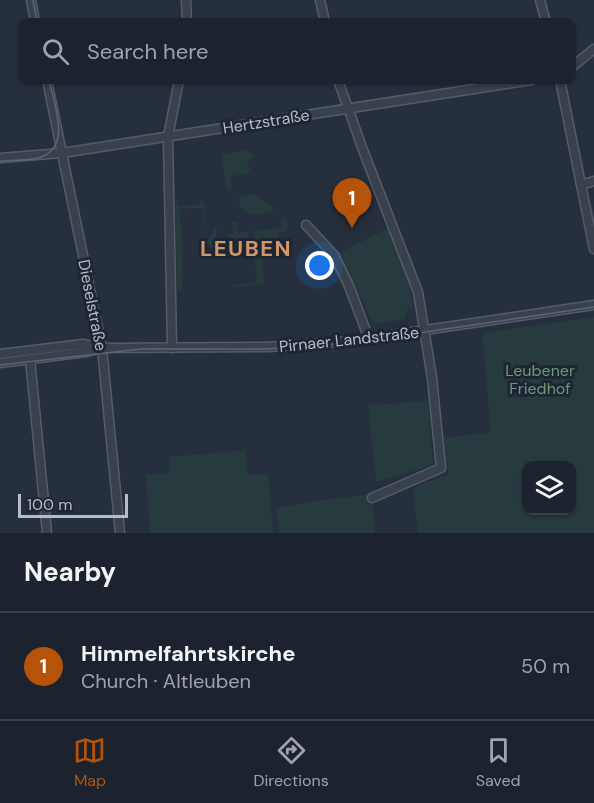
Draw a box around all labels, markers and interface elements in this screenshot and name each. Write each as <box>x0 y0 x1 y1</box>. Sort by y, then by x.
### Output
search box <box>18 18 576 84</box>
icon: search <box>39 35 72 68</box>
text: Search here <box>87 37 208 66</box>
street label: Hertzstraße <box>221 104 311 139</box>
pin: 1 <box>332 178 372 228</box>
district label: LEUBEN <box>200 234 292 263</box>
your location <box>305 251 334 280</box>
street label: Dieselstraße <box>73 258 112 353</box>
street label: Pirnaer Landstraße <box>278 322 420 357</box>
park label: Leubener Friedhof <box>505 360 575 399</box>
map controls <box>522 461 576 515</box>
button: layers <box>522 461 576 515</box>
scale bar <box>18 491 128 518</box>
text: 100 m <box>27 494 72 515</box>
text: Nearby <box>24 555 116 589</box>
text: Himmelfahrtskirche <box>81 639 295 668</box>
text: 1 <box>40 653 47 679</box>
text: 50 m <box>521 653 570 679</box>
text: Church · Altleuben <box>81 668 251 694</box>
tab: Map <box>73 734 106 791</box>
tab: Directions <box>253 734 329 791</box>
tab: Saved <box>476 734 521 791</box>

